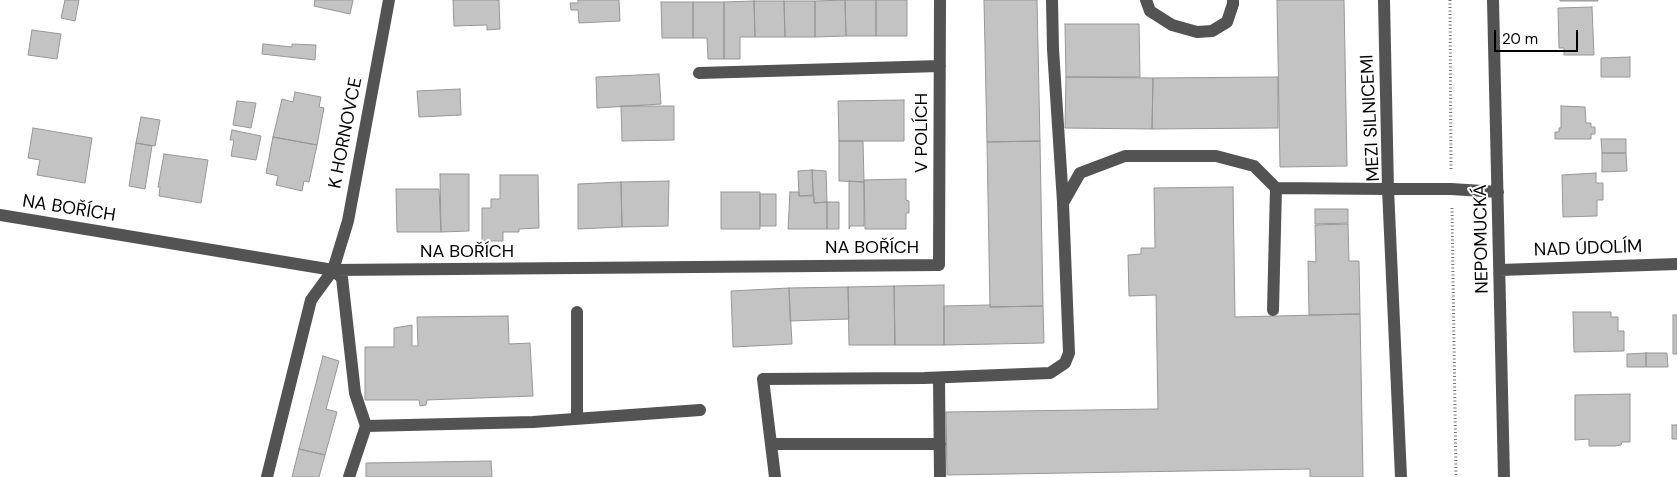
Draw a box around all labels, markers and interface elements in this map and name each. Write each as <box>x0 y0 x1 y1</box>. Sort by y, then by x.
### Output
scale bar <box>1497 20 1581 52</box>
text: 20 m <box>1502 29 1538 49</box>
street label: MEZI SILNICEMI <box>1357 54 1385 182</box>
street label: K HORNOVCE <box>325 76 367 190</box>
street label: V POLÍCH <box>911 93 933 173</box>
street label: NEPOMUCKÁ <box>1470 184 1494 294</box>
street label: NA BOŘÍCH <box>21 191 117 227</box>
street label: NAD ÚDOLÍM <box>1533 236 1643 262</box>
street label: NA BOŘÍCH <box>825 237 919 259</box>
street label: NA BOŘÍCH <box>420 241 514 263</box>

